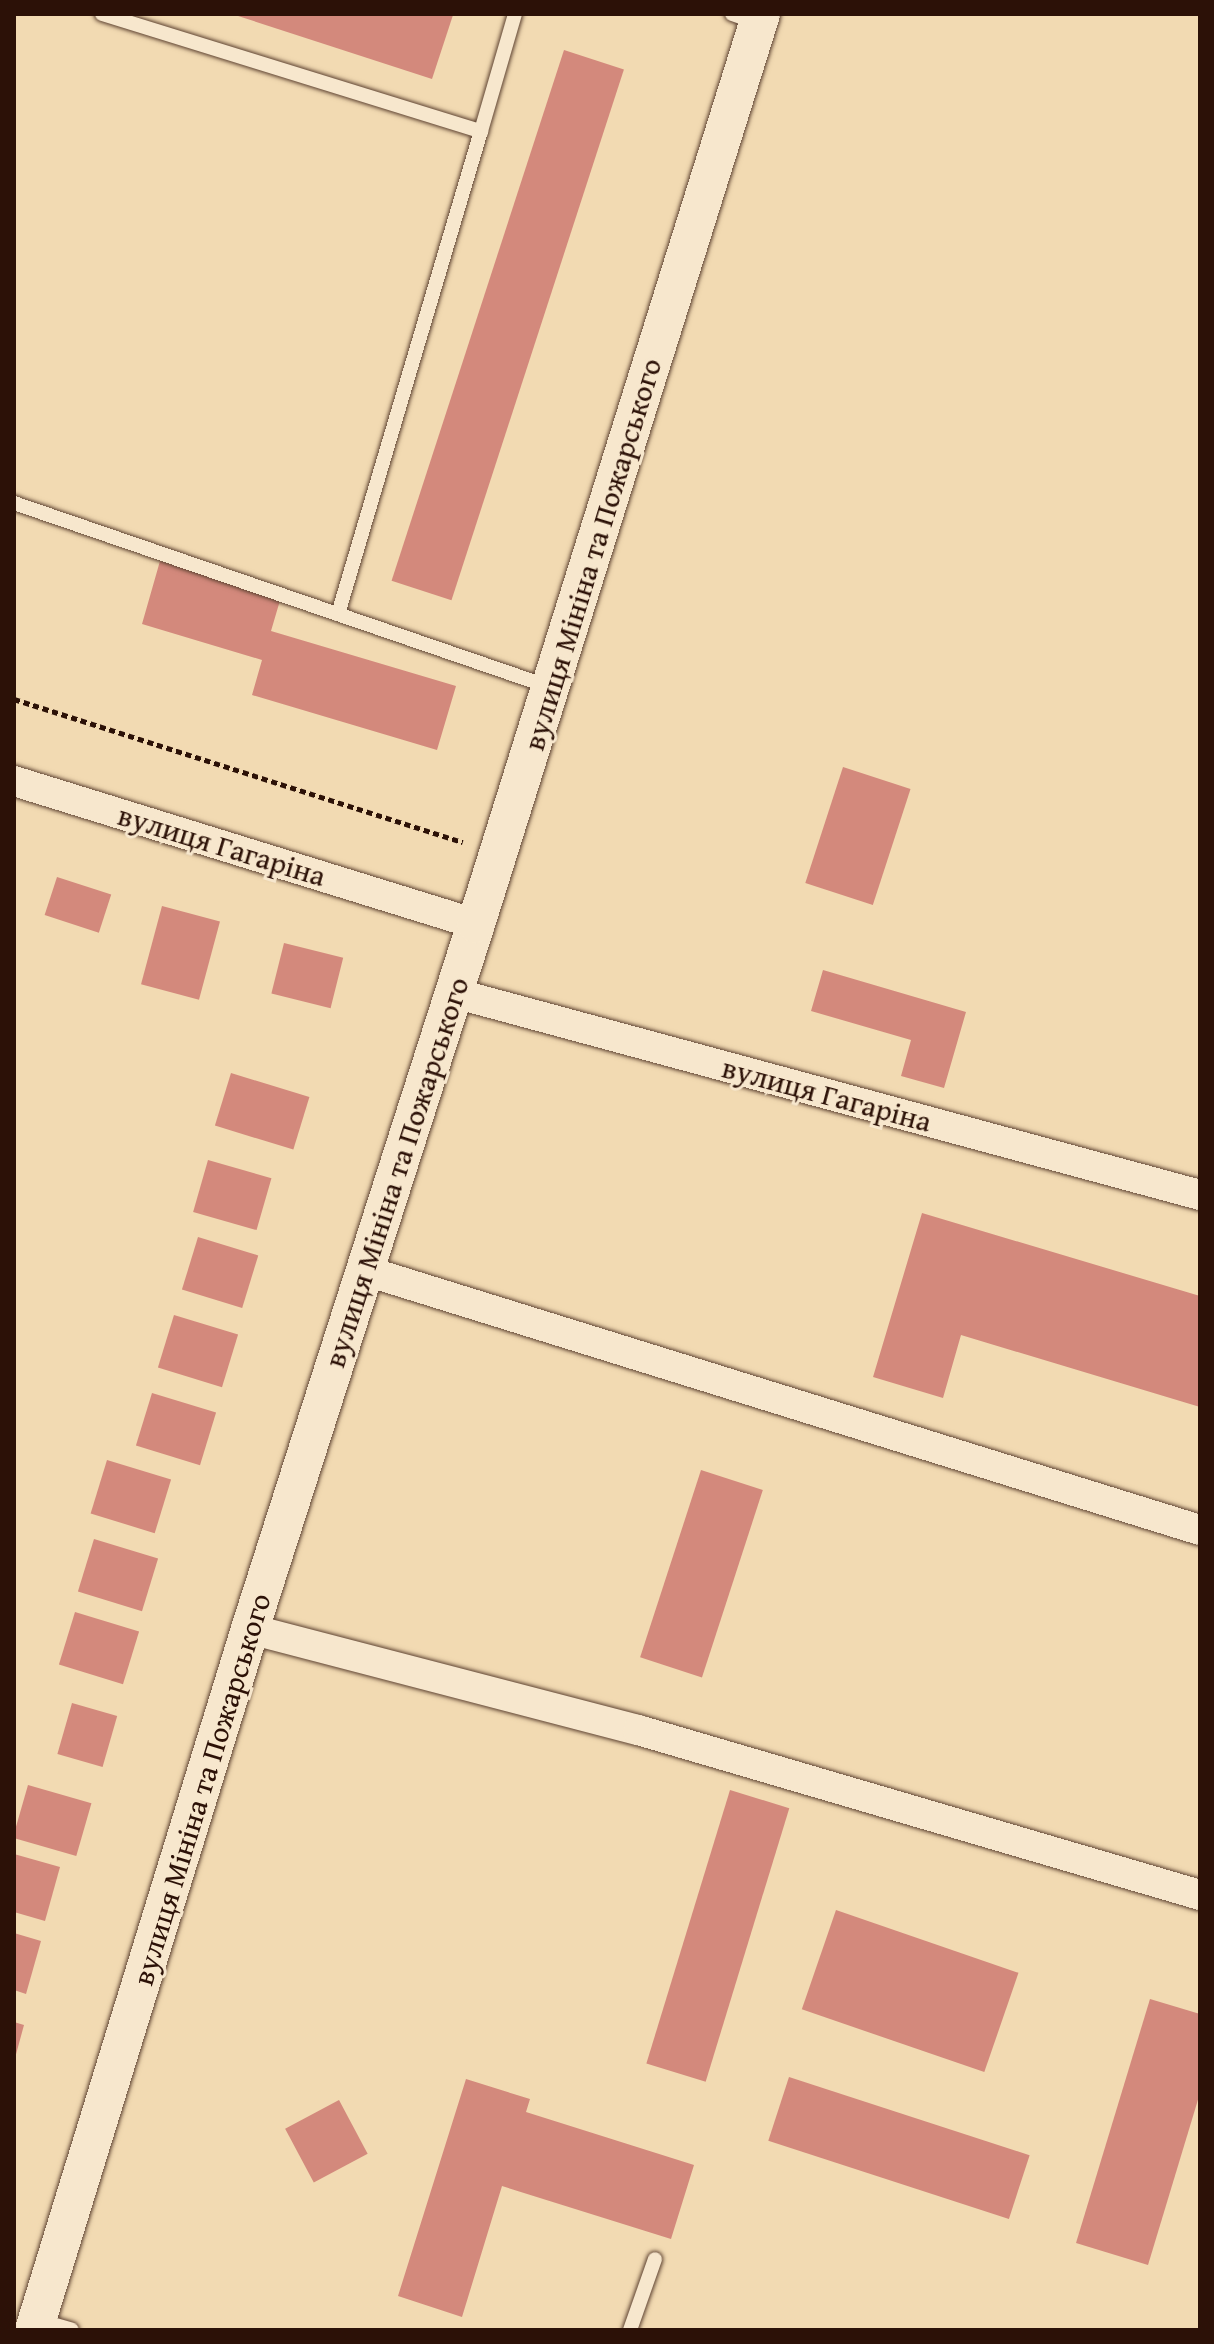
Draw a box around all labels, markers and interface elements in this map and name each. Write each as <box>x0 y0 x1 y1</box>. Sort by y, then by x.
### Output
street label: вулиця Мініна та Пожарського <box>515 354 669 754</box>
street label: вулиця Гагаріна <box>114 796 330 894</box>
street label: вулиця Мініна та Пожарського <box>316 972 476 1372</box>
street label: вулиця Гагаріна <box>718 1049 936 1139</box>
street label: вулиця Мініна та Пожарського <box>124 1589 278 1989</box>

